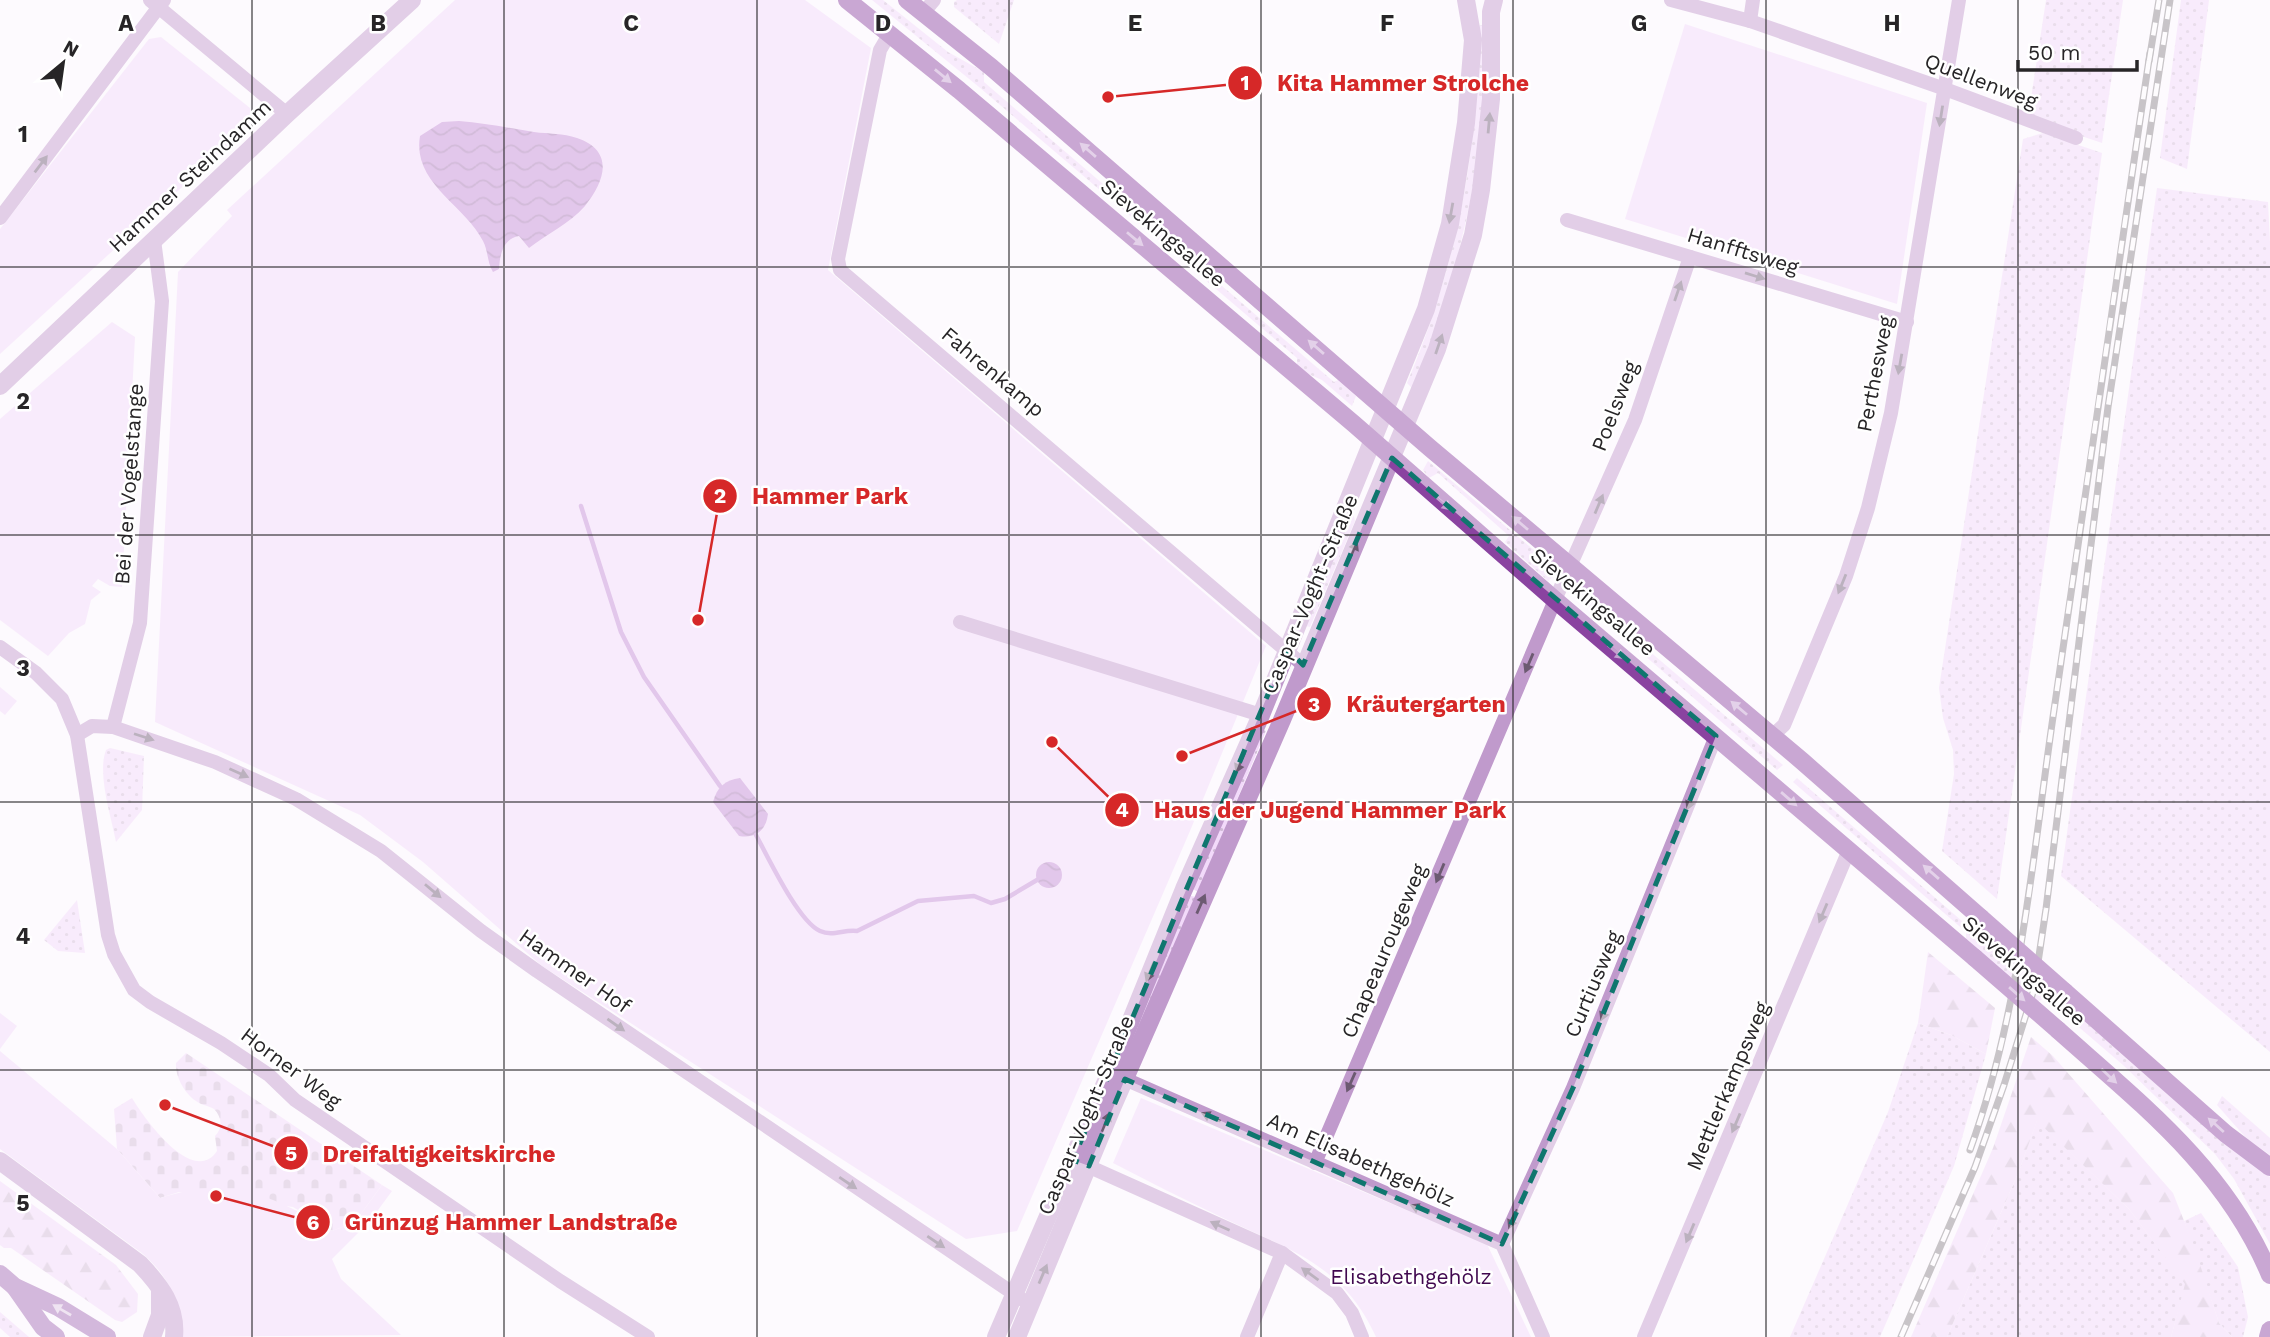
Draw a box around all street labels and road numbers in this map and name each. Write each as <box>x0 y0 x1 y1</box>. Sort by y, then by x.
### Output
street label: Quellenweg <box>1921 48 2042 114</box>
street label: Hammer Steindamm <box>103 94 276 257</box>
street label: Sievekingsallee <box>1096 173 1231 292</box>
street label: Hanfftsweg <box>1684 222 1803 280</box>
street label: Perthesweg <box>1851 313 1898 434</box>
street label: Fahrenkamp <box>937 321 1050 422</box>
street label: Poelsweg <box>1586 356 1643 455</box>
street label: Bei der Vogelstange <box>109 383 148 585</box>
street label: Caspar-Voght-Straße <box>1256 490 1363 697</box>
street label: Sievekingsallee <box>1526 542 1661 661</box>
street label: Chapeaurougeweg <box>1336 859 1432 1042</box>
street label: Sievekingsallee <box>1957 910 2091 1031</box>
street label: Hammer Hof <box>515 923 636 1018</box>
street label: Curtiusweg <box>1559 926 1627 1041</box>
street label: Mettlerkampsweg <box>1681 997 1775 1174</box>
street label: Caspar-Voght-Straße <box>1032 1011 1139 1218</box>
street label: Horner Weg <box>236 1022 347 1114</box>
street label: Am Elisabethgehölz <box>1264 1107 1459 1212</box>

